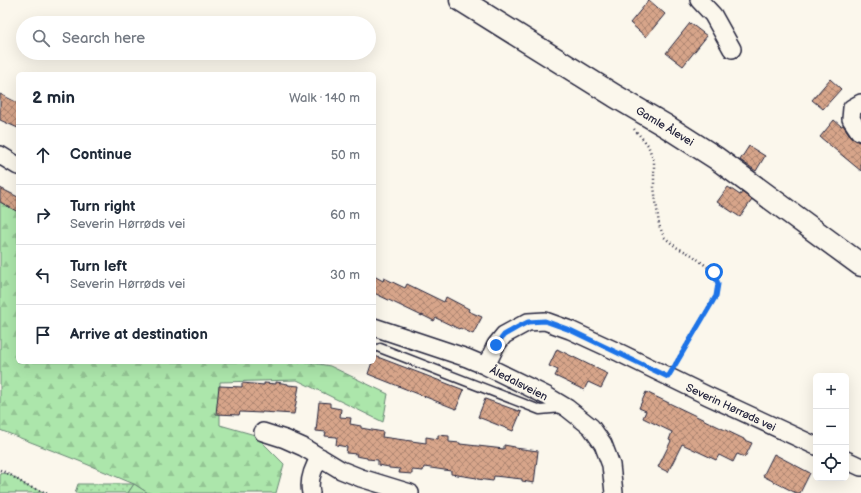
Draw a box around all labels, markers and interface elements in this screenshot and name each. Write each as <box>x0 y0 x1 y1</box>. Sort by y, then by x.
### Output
search box <box>16 16 376 60</box>
icon: search <box>30 27 52 49</box>
text: Search here <box>62 29 145 48</box>
text: 2 min <box>32 88 75 108</box>
text: Walk · 140 m <box>289 90 360 106</box>
street label: Gamle Ålevei <box>633 103 697 149</box>
icon: ahead <box>32 144 54 166</box>
text: Continue <box>70 145 132 164</box>
text: 50 m <box>331 147 360 163</box>
text: Turn right <box>70 197 135 216</box>
icon: right <box>32 204 54 226</box>
text: 60 m <box>330 207 360 223</box>
text: Severin Hørrøds vei <box>70 216 185 232</box>
text: Turn left <box>70 257 127 276</box>
route start <box>705 263 723 281</box>
icon: left <box>32 264 54 286</box>
text: 30 m <box>330 267 360 283</box>
text: Severin Hørrøds vei <box>70 276 185 292</box>
icon: arrive <box>32 324 54 346</box>
text: Arrive at destination <box>70 325 208 344</box>
route end <box>487 336 505 354</box>
street label: Åledalsveien <box>488 362 550 404</box>
map controls <box>813 373 849 481</box>
button: + <box>813 373 849 409</box>
street label: Severin Hørrøds vei <box>684 381 778 434</box>
button: − <box>813 409 849 445</box>
button: locate <box>813 445 849 481</box>

